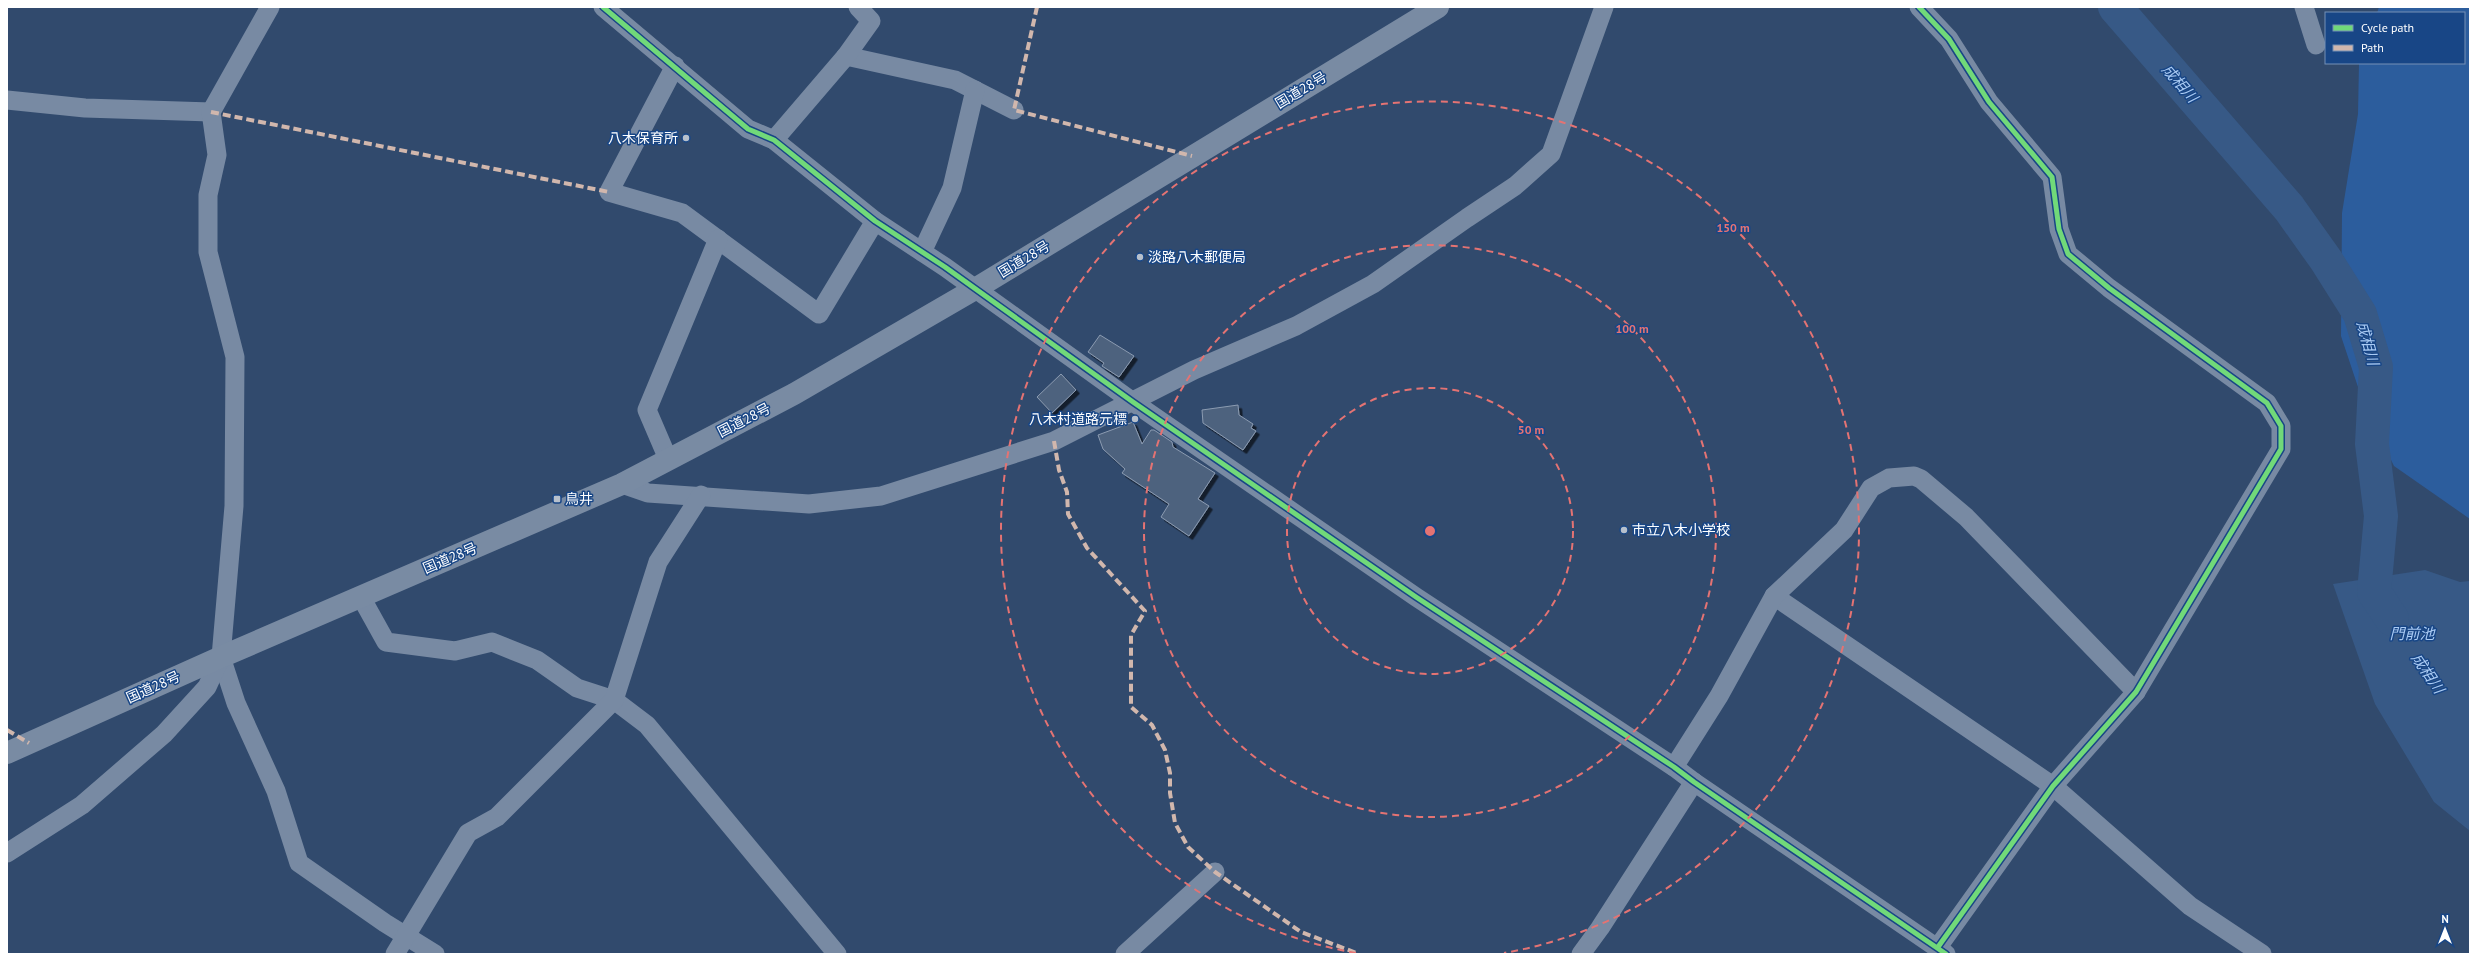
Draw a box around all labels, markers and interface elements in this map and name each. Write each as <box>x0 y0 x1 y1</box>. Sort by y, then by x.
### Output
legend <box>2325 12 2465 64</box>
text: Cycle path <box>2361 20 2414 35</box>
text: Path <box>2361 40 2384 55</box>
water label: 成相川 <box>2158 60 2203 108</box>
street label: 国道28号 <box>1272 68 1330 112</box>
place label: 八木保育所 <box>608 129 678 147</box>
marker: 八木保育所 <box>681 133 691 143</box>
text: 150 m <box>1716 220 1750 235</box>
street label: 国道28号 <box>995 237 1053 281</box>
place label: 淡路八木郵便局 <box>1148 248 1246 266</box>
marker: 淡路八木郵便局 <box>1135 252 1145 262</box>
water label: 成相川 <box>2353 319 2384 369</box>
text: 100 m <box>1615 321 1649 336</box>
street label: 国道28号 <box>714 399 774 441</box>
place label: 八木村道路元標 <box>1029 410 1127 428</box>
marker: 八木村道路元標 <box>1130 414 1140 424</box>
text: 50 m <box>1518 422 1544 437</box>
place label: 鳥井 <box>565 490 593 508</box>
marker: 鳥井 <box>552 494 562 504</box>
place label: 市立八木小学校 <box>1632 521 1730 539</box>
centre of rings <box>1423 524 1437 538</box>
marker: 市立八木小学校 <box>1619 525 1629 535</box>
street label: 国道28号 <box>420 539 480 577</box>
water label: 門前池 <box>2389 624 2436 643</box>
water label: 成相川 <box>2408 649 2450 699</box>
street label: 国道28号 <box>123 667 183 707</box>
north arrow <box>2425 909 2465 949</box>
text: N <box>2441 912 2449 926</box>

